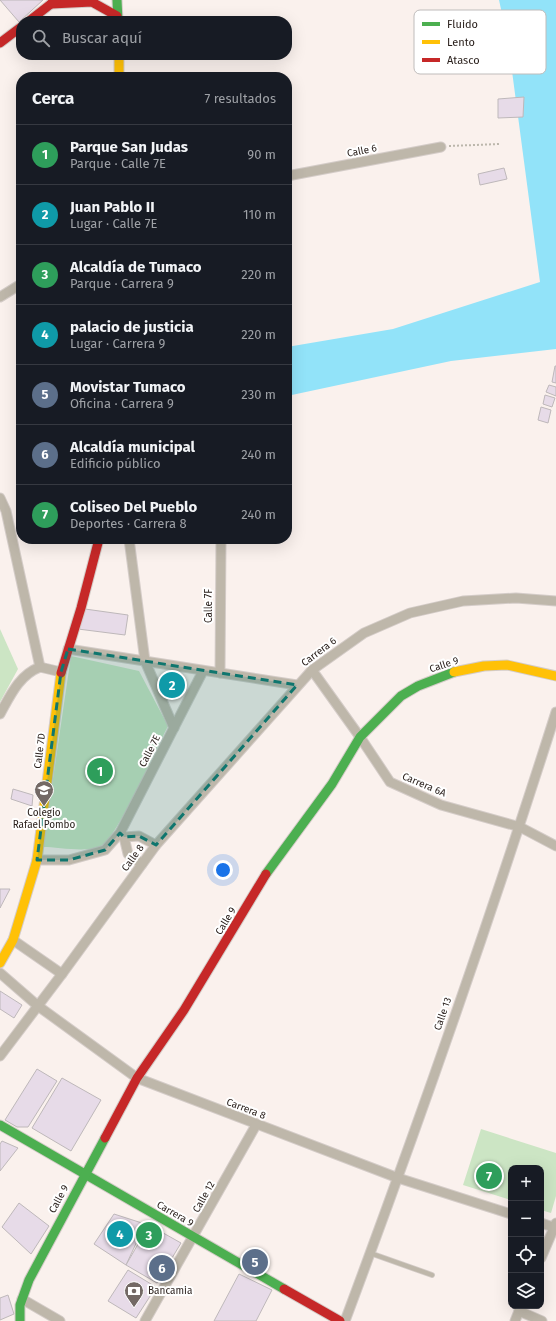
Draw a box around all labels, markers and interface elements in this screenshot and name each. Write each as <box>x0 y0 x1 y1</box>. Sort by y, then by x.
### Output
legend <box>414 10 546 74</box>
search box <box>16 16 292 60</box>
text: Fluido <box>447 18 478 31</box>
icon: search <box>30 27 52 49</box>
text: Buscar aquí <box>62 29 142 47</box>
text: Lento <box>447 36 475 49</box>
text: Atasco <box>447 54 480 67</box>
text: Cerca <box>32 88 74 109</box>
text: 7 resultados <box>205 91 276 106</box>
text: Parque San Judas <box>70 138 188 156</box>
street label: Calle 6 <box>346 142 378 160</box>
text: 1 <box>42 147 48 162</box>
text: 90 m <box>247 147 276 162</box>
text: Parque · Calle 7E <box>70 156 166 171</box>
text: Juan Pablo II <box>70 198 155 216</box>
text: 2 <box>42 207 48 222</box>
text: 110 m <box>243 207 276 222</box>
text: Lugar · Calle 7E <box>70 216 157 231</box>
text: Alcaldía de Tumaco <box>70 258 202 276</box>
text: 3 <box>42 267 48 282</box>
text: 220 m <box>241 267 276 282</box>
text: Parque · Carrera 9 <box>70 276 174 291</box>
text: palacio de justicia <box>70 318 194 336</box>
text: 4 <box>41 327 49 342</box>
text: 220 m <box>241 327 276 342</box>
text: Lugar · Carrera 9 <box>70 336 165 351</box>
text: Movistar Tumaco <box>70 378 186 396</box>
text: 5 <box>42 387 48 402</box>
text: 230 m <box>241 387 276 402</box>
text: Oficina · Carrera 9 <box>70 396 174 411</box>
text: Alcaldía municipal <box>70 438 195 456</box>
text: 6 <box>41 447 49 462</box>
text: 240 m <box>241 447 276 462</box>
text: Edificio público <box>70 456 161 471</box>
text: Coliseo Del Pueblo <box>70 498 197 516</box>
text: 7 <box>42 507 48 522</box>
text: 240 m <box>241 507 276 522</box>
text: Deportes · Carrera 8 <box>70 516 187 531</box>
street label: Calle 7F <box>203 589 215 623</box>
street label: Carrera 6 <box>299 635 339 669</box>
street label: Calle 9 <box>428 655 460 675</box>
pin: 2 <box>159 670 185 700</box>
street label: Calle 7D <box>32 733 48 769</box>
street label: Calle 7E <box>137 733 163 769</box>
pin: 1 <box>87 756 113 786</box>
street label: Carrera 6A <box>400 770 448 800</box>
school or university icon: Colegio Rafael Pombo <box>33 779 55 807</box>
place label: Colegio Rafael Pombo <box>13 807 75 831</box>
street label: Calle 8 <box>119 842 147 874</box>
your location <box>213 860 233 880</box>
street label: Calle 9 <box>213 905 239 937</box>
street label: Calle 13 <box>432 996 454 1032</box>
street label: Carrera 8 <box>225 1096 268 1122</box>
pin: 7 <box>476 1161 502 1191</box>
map controls <box>508 1165 544 1309</box>
button: + <box>508 1165 544 1201</box>
street label: Calle 12 <box>191 1179 218 1215</box>
street label: Calle 9 <box>47 1183 71 1215</box>
street label: Carrera 9 <box>154 1199 196 1229</box>
button: − <box>508 1201 544 1237</box>
pin: 4 <box>107 1219 133 1249</box>
pin: 3 <box>136 1220 162 1250</box>
button: locate <box>508 1237 544 1273</box>
pin: 5 <box>242 1247 268 1277</box>
pin: 6 <box>149 1253 175 1283</box>
button: layers <box>508 1273 544 1309</box>
bank icon: Bancamia <box>123 1280 145 1308</box>
place label: Bancamia <box>148 1285 192 1297</box>

